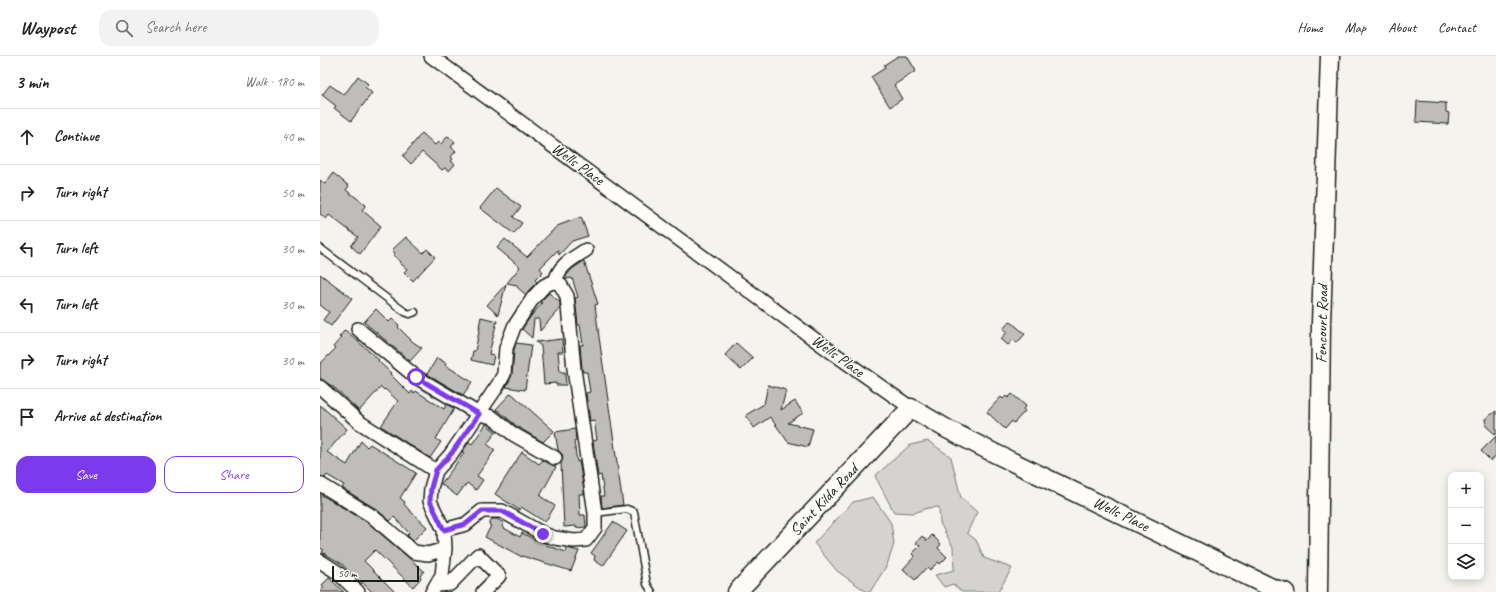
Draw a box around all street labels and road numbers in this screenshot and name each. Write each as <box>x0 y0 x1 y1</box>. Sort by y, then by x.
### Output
street label: Wells Place <box>548 138 610 191</box>
street label: Fencourt Road <box>1311 282 1333 363</box>
street label: Wells Place <box>808 330 870 383</box>
street label: Saint Kilda Road <box>786 458 864 540</box>
street label: Wells Place <box>1090 492 1154 537</box>

